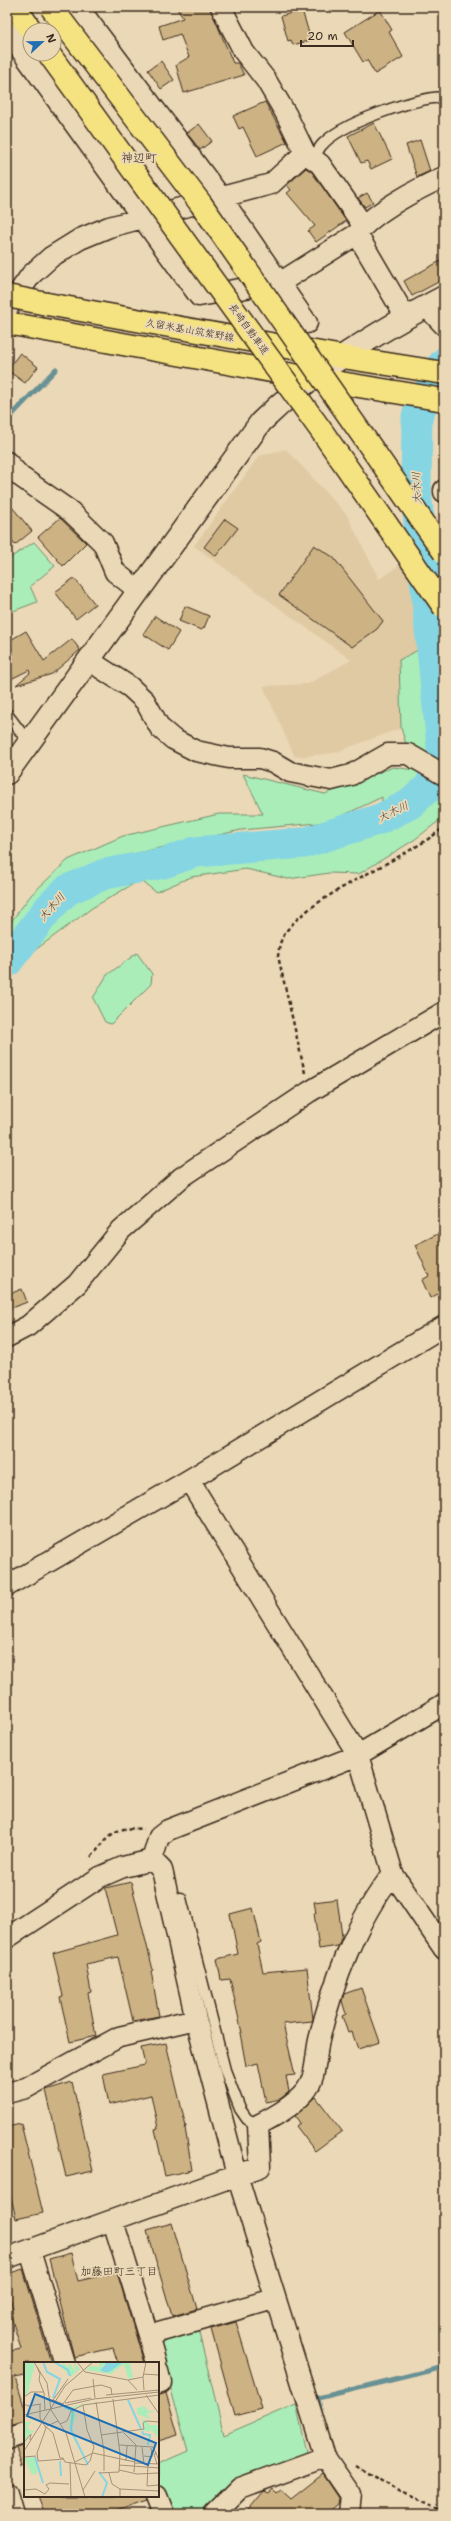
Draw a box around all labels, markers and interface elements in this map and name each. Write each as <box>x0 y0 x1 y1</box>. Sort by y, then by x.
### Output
north arrow <box>22 22 62 62</box>
scale bar <box>301 22 353 48</box>
text: 20 m <box>307 28 338 44</box>
text: N <box>42 32 60 46</box>
district label: 神辺町 <box>121 150 157 166</box>
street label: 長崎自動車道 <box>226 301 272 357</box>
street label: 久留米基山筑紫野線 <box>145 316 235 344</box>
water label: 大木川 <box>409 471 425 505</box>
water label: 大木川 <box>375 798 411 826</box>
water label: 大木川 <box>35 890 69 924</box>
district label: 加藤田町三丁目 <box>81 2264 158 2279</box>
inset map <box>24 2362 159 2497</box>

